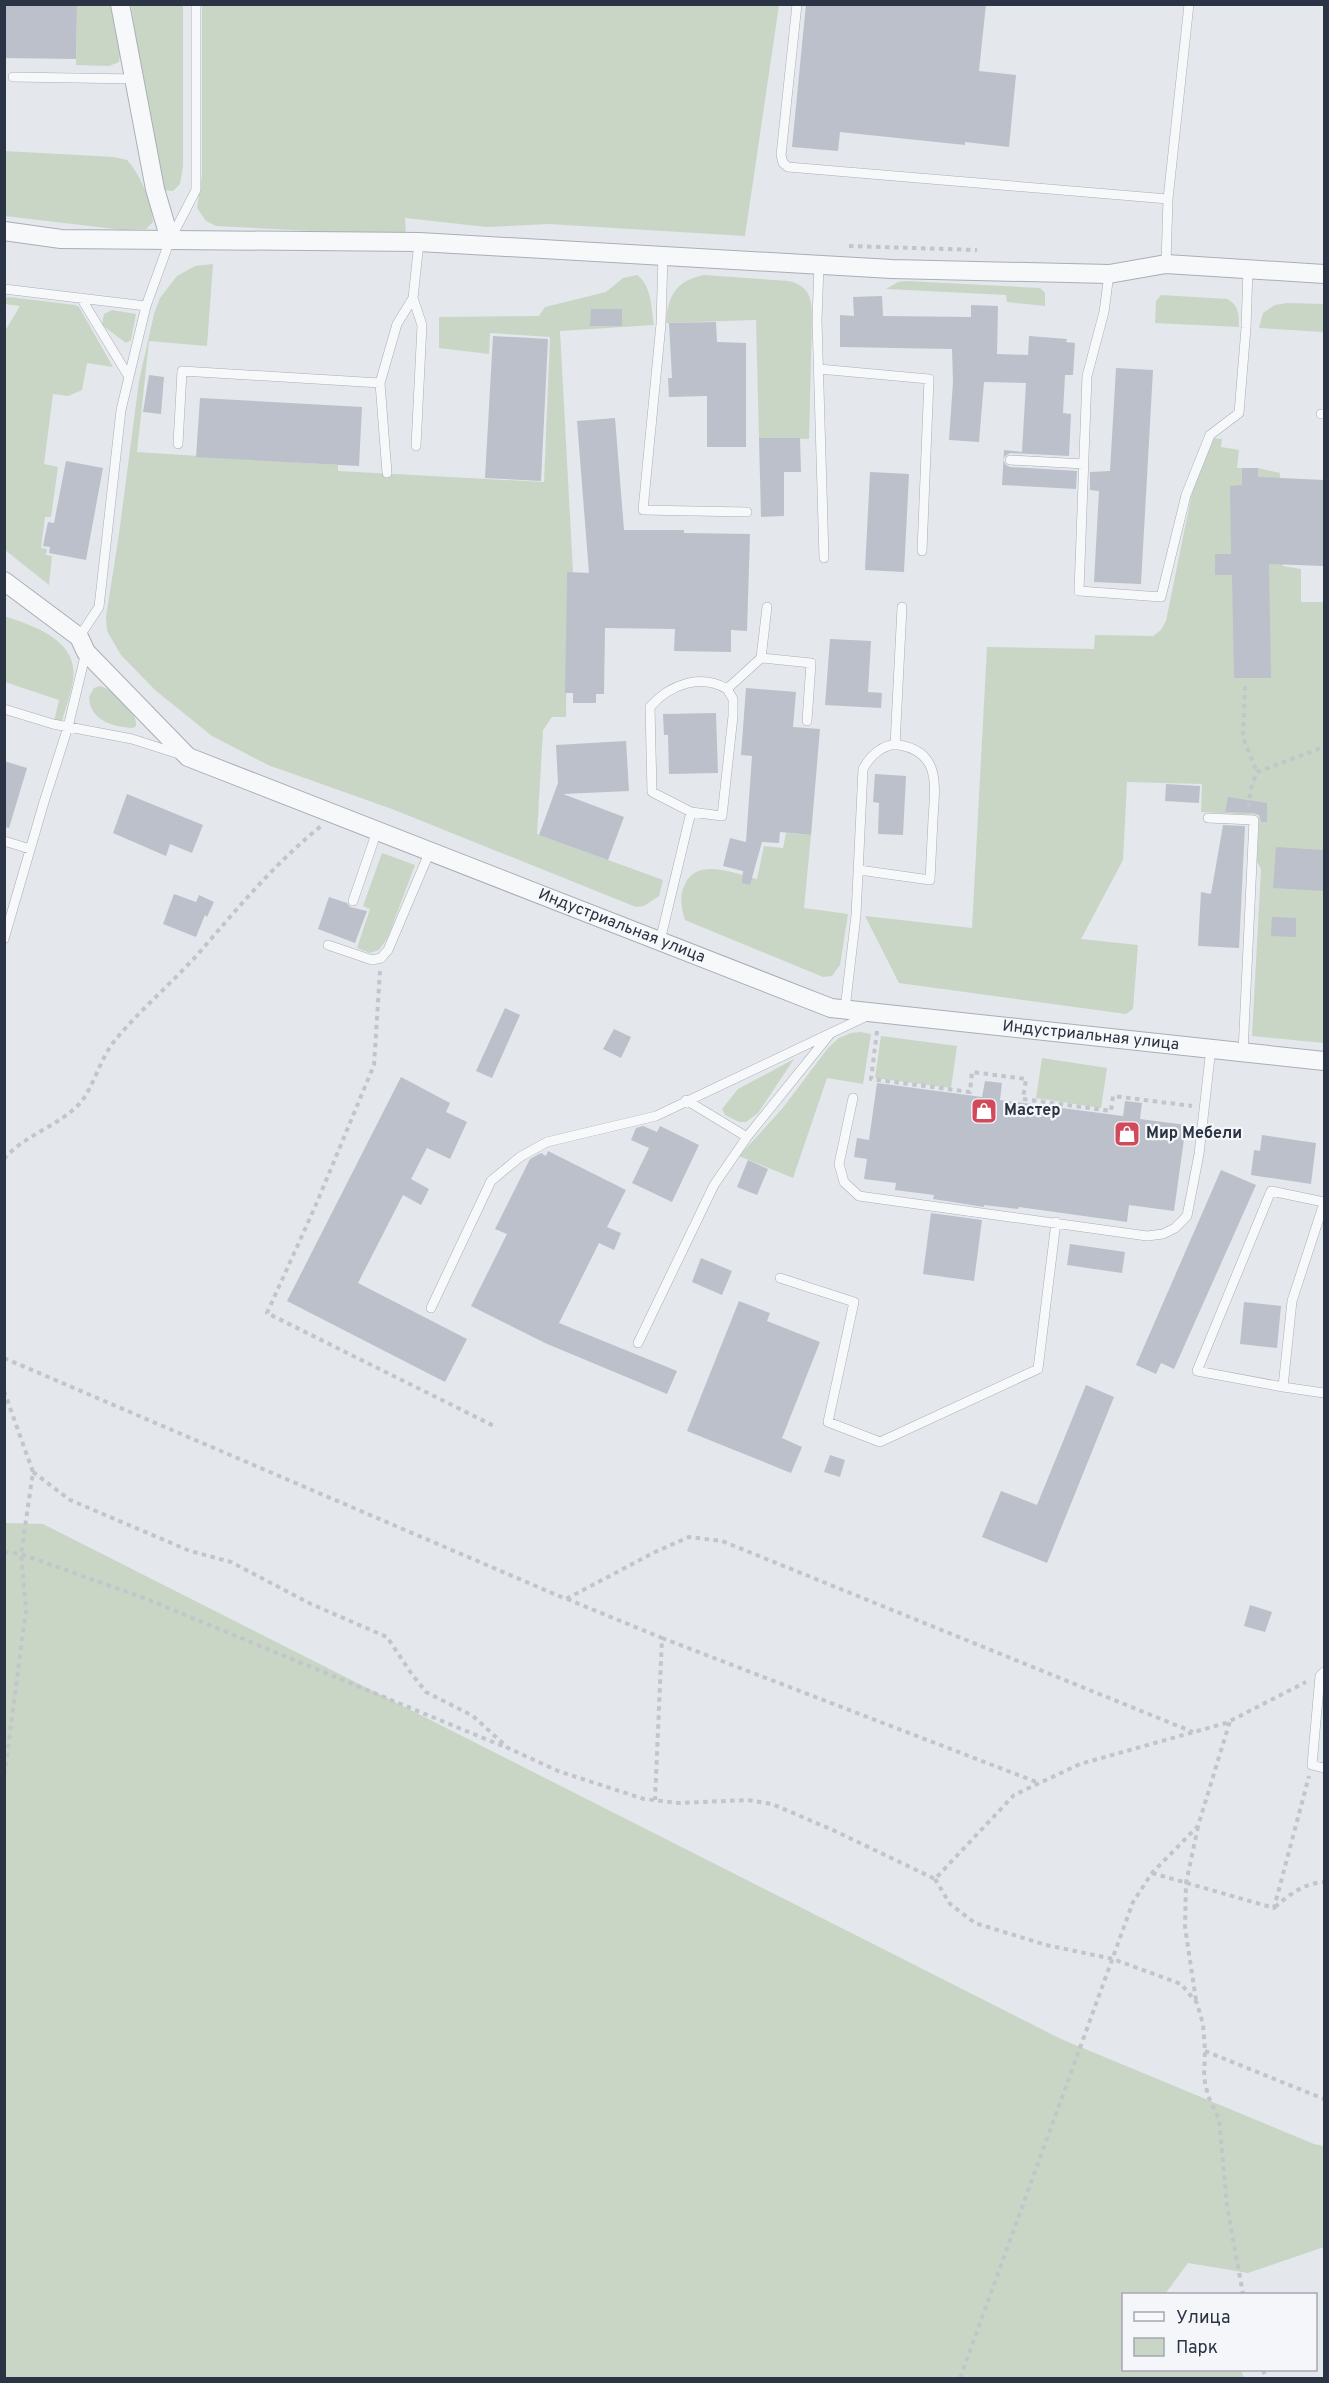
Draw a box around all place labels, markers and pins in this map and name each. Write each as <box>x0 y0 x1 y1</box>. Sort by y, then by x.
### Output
shop icon: Мастер <box>969 1096 999 1126</box>
place label: Мастер <box>1004 1101 1061 1121</box>
shop icon: Мир Мебели <box>1112 1119 1142 1149</box>
place label: Мир Мебели <box>1146 1124 1242 1144</box>

